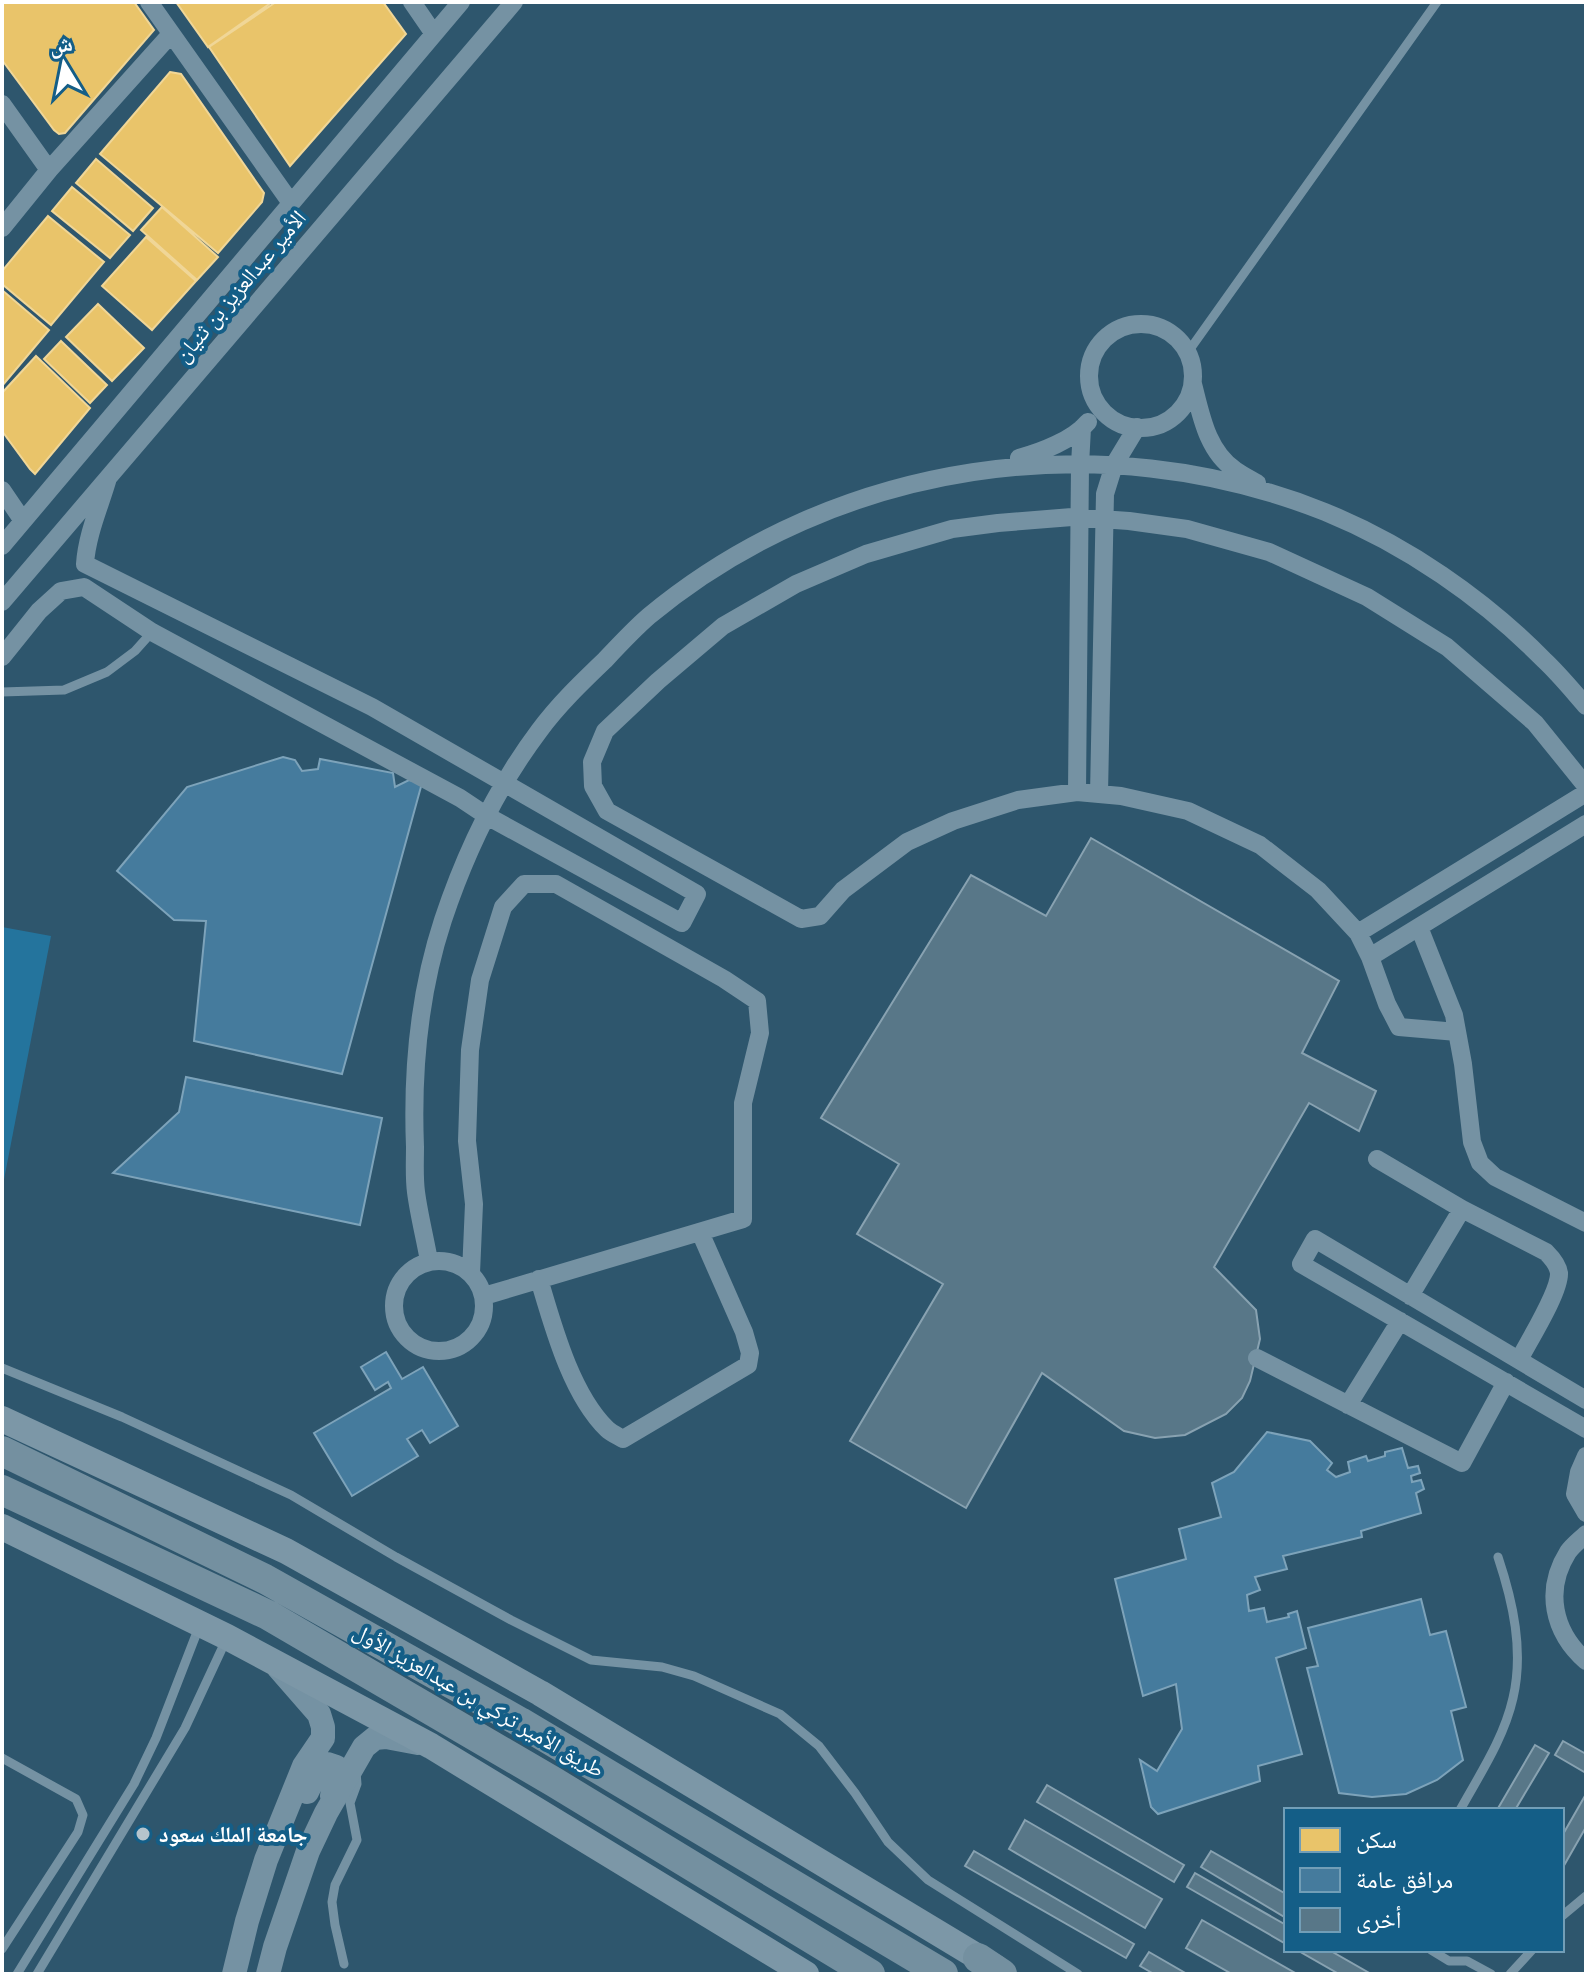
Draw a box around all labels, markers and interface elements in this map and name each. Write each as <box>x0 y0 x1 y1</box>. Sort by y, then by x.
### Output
north arrow <box>24 24 104 104</box>
text: ش <box>46 28 75 61</box>
street label: الأمير عبدالعزيز بن ثنيان <box>167 204 313 368</box>
street label: طريق الأمير تركي بن عبدالعزيز الأول <box>347 1616 610 1787</box>
legend <box>1284 1808 1564 1952</box>
place label: جامعة الملك سعود <box>159 1819 308 1849</box>
text: سكن <box>1356 1823 1397 1855</box>
marker: جامعة الملك سعود <box>134 1825 152 1843</box>
text: مرافق عامة <box>1356 1863 1453 1895</box>
text: أخرى <box>1356 1903 1402 1935</box>

